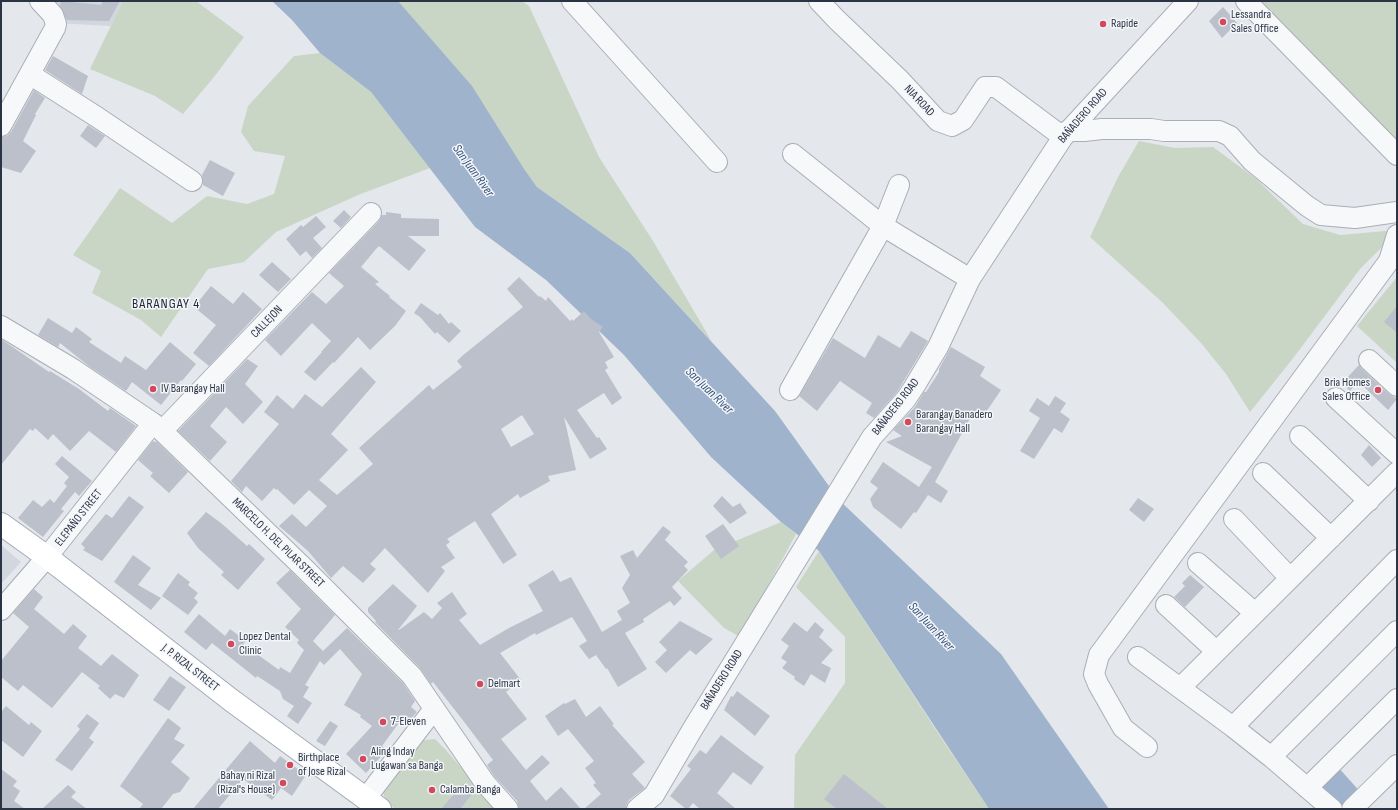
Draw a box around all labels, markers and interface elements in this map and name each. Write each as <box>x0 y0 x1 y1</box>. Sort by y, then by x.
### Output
place label: Lessandra Sales Office <box>1231 8 1279 36</box>
place label: Rapide <box>1111 17 1138 31</box>
marker: Lessandra Sales Office <box>1218 17 1228 27</box>
marker: Rapide <box>1098 19 1108 29</box>
street label: NIA ROAD <box>901 82 937 120</box>
street label: BAÑADERO ROAD <box>1055 86 1111 146</box>
water label: San Juan River <box>449 142 497 200</box>
district label: BARANGAY 4 <box>132 296 200 312</box>
street label: CALLEJON <box>248 303 286 341</box>
water label: San Juan River <box>682 364 736 418</box>
street label: BAÑADERO ROAD <box>869 376 923 438</box>
place label: Bria Homes Sales Office <box>1322 376 1370 404</box>
place label: IV Barangay Hall <box>161 382 225 396</box>
marker: IV Barangay Hall <box>148 384 158 394</box>
marker: Bria Homes Sales Office <box>1373 385 1383 395</box>
place label: Barangay Banadero Barangay Hall <box>916 408 993 436</box>
marker: Barangay Banadero Barangay Hall <box>903 417 913 427</box>
street label: ELEPAÑO STREET <box>52 487 106 549</box>
street label: MARCELO H. DEL PILAR STREET <box>229 495 327 591</box>
water label: San Juan River <box>905 599 957 655</box>
place label: Lopez Dental Clinic <box>239 630 291 658</box>
marker: Lopez Dental Clinic <box>226 639 236 649</box>
street label: J. P. RIZAL STREET <box>159 641 221 695</box>
street label: BAÑADERO ROAD <box>698 647 746 713</box>
place label: Delmart <box>488 677 521 691</box>
marker: Delmart <box>475 679 485 689</box>
place label: 7-Eleven <box>391 715 426 729</box>
marker: 7-Eleven <box>378 717 388 727</box>
place label: Aling Inday Lugawan sa Banga <box>371 745 443 773</box>
place label: Birthplace of Jose Rizal <box>298 751 346 779</box>
marker: Aling Inday Lugawan sa Banga <box>358 754 368 764</box>
marker: Birthplace of Jose Rizal <box>285 760 295 770</box>
place label: Bahay ni Rizal (Rizal's House) <box>218 769 275 797</box>
marker: Bahay ni Rizal (Rizal's House) <box>278 778 288 788</box>
place label: Calamba Banga <box>440 783 501 797</box>
marker: Calamba Banga <box>427 785 437 795</box>

